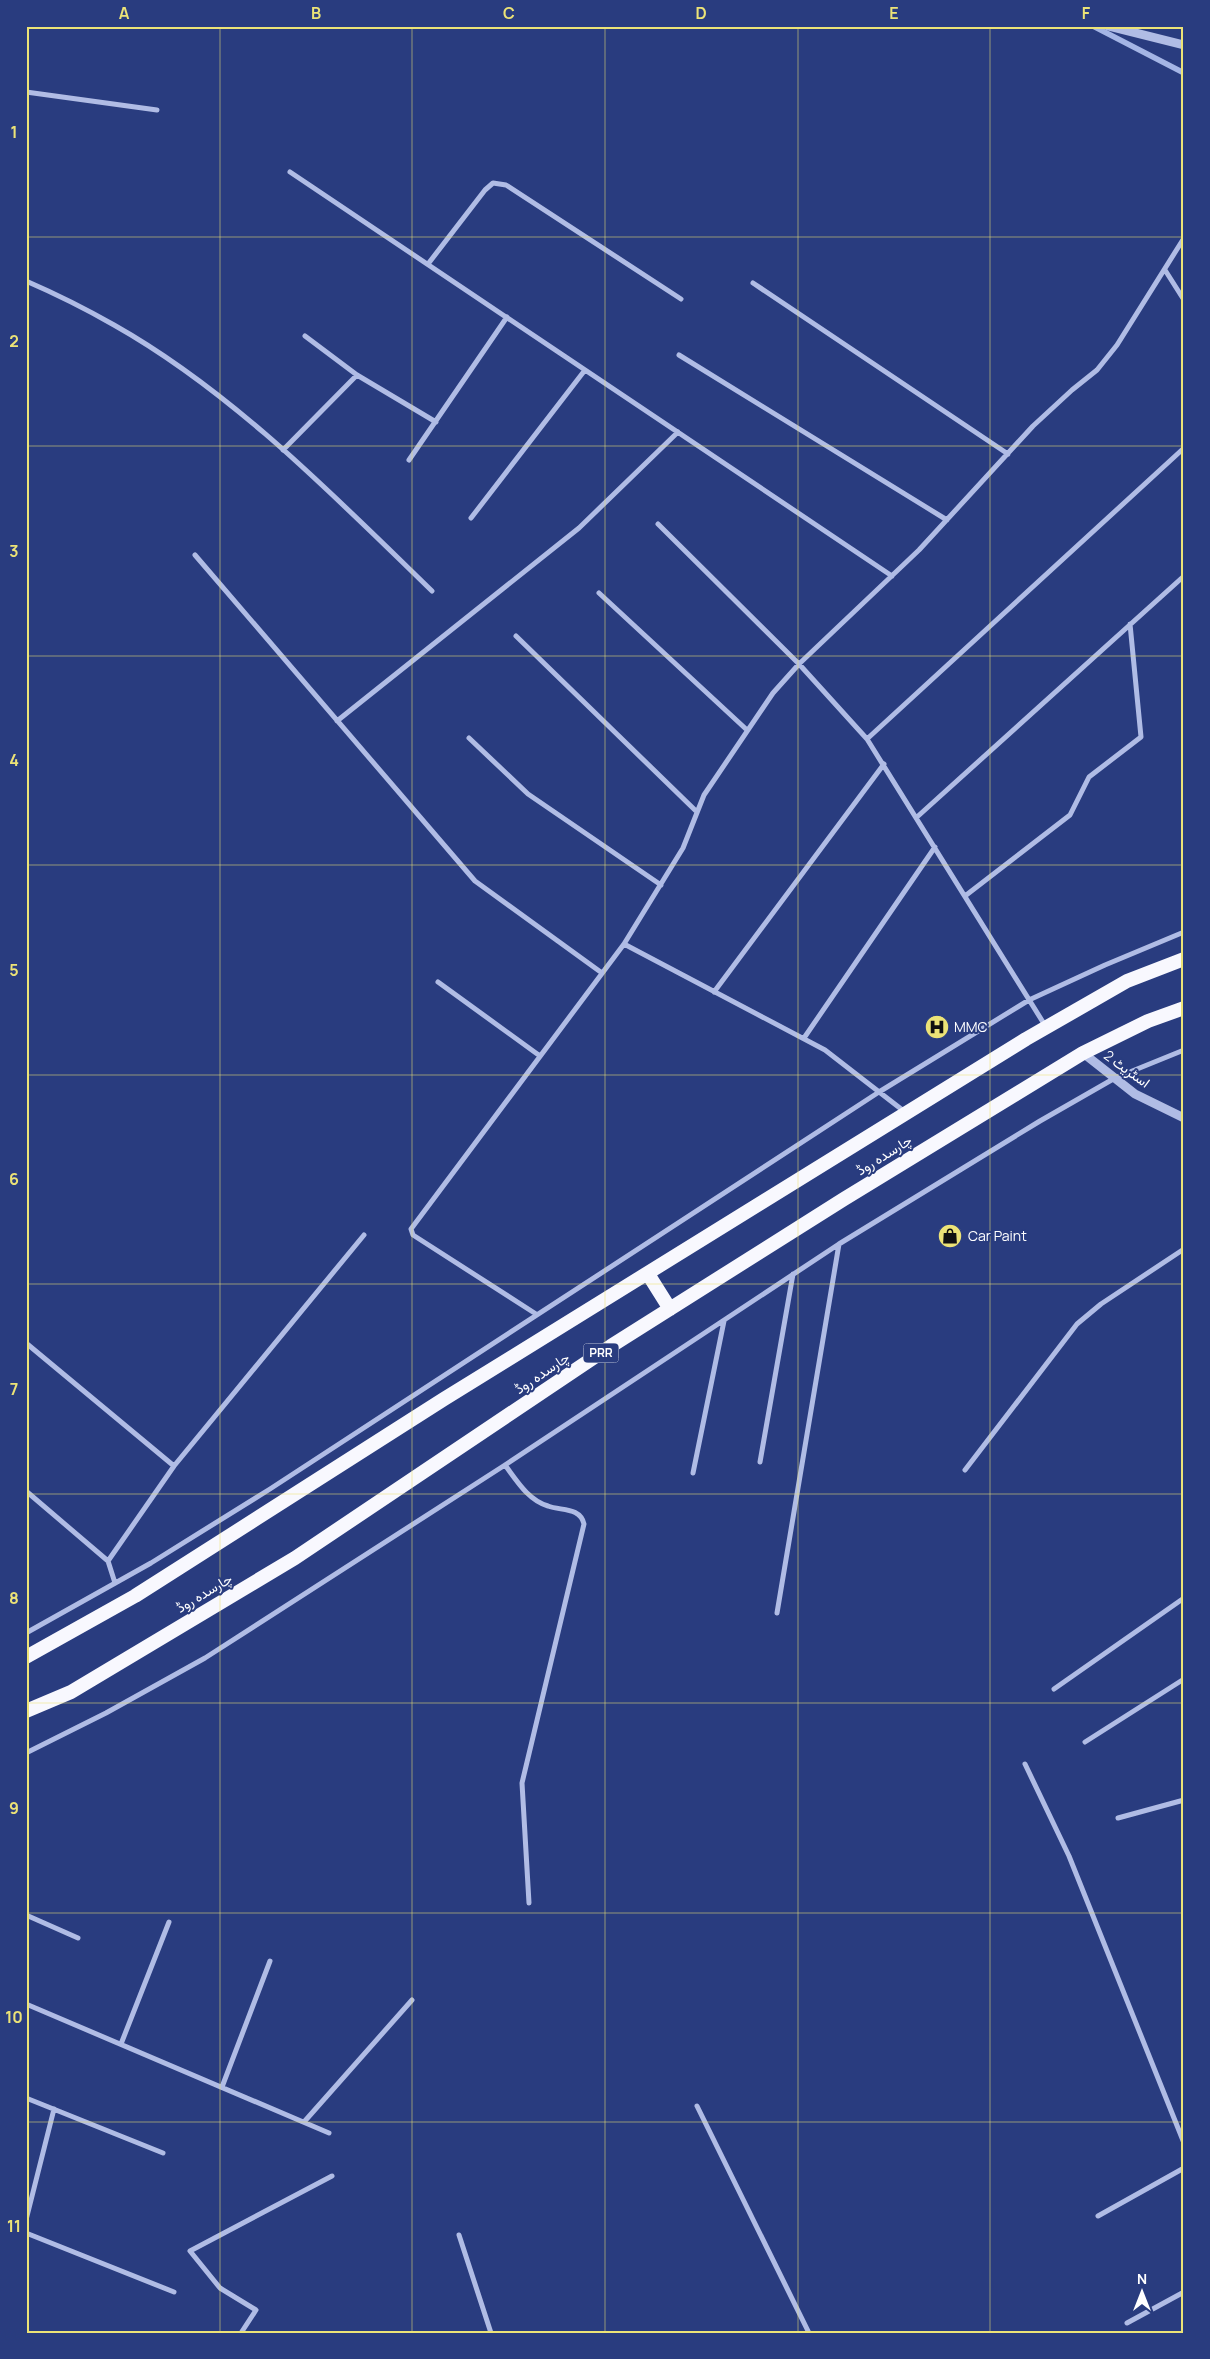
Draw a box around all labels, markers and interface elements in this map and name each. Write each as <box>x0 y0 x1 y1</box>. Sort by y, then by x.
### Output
text: A <box>119 2 130 24</box>
text: B <box>311 2 321 24</box>
text: C <box>503 2 515 24</box>
text: D <box>695 2 707 24</box>
text: E <box>889 2 899 24</box>
text: F <box>1082 2 1091 24</box>
text: 1 <box>10 121 18 143</box>
text: 2 <box>9 330 19 352</box>
text: 3 <box>9 540 19 562</box>
text: 4 <box>9 749 19 771</box>
text: 5 <box>9 959 19 981</box>
hospital icon: MMC <box>924 1014 950 1040</box>
place label: MMC <box>954 1017 988 1036</box>
street label: اسٹریٹ 2 <box>1100 1045 1154 1092</box>
street label: چارسدہ روڈ <box>852 1130 916 1180</box>
text: 6 <box>9 1168 19 1190</box>
shop icon: Car Paint <box>937 1223 963 1249</box>
place label: Car Paint <box>968 1226 1027 1245</box>
road number: PRR <box>584 1344 618 1362</box>
street label: چارسدہ روڈ <box>511 1347 573 1399</box>
text: 7 <box>10 1378 18 1400</box>
street label: چارسدہ روڈ <box>172 1568 236 1618</box>
text: 8 <box>9 1587 19 1609</box>
text: 9 <box>9 1797 19 1819</box>
text: 10 <box>5 2006 23 2028</box>
text: 11 <box>7 2215 21 2237</box>
north arrow <box>1118 2266 1168 2316</box>
text: N <box>1137 2269 1147 2288</box>

